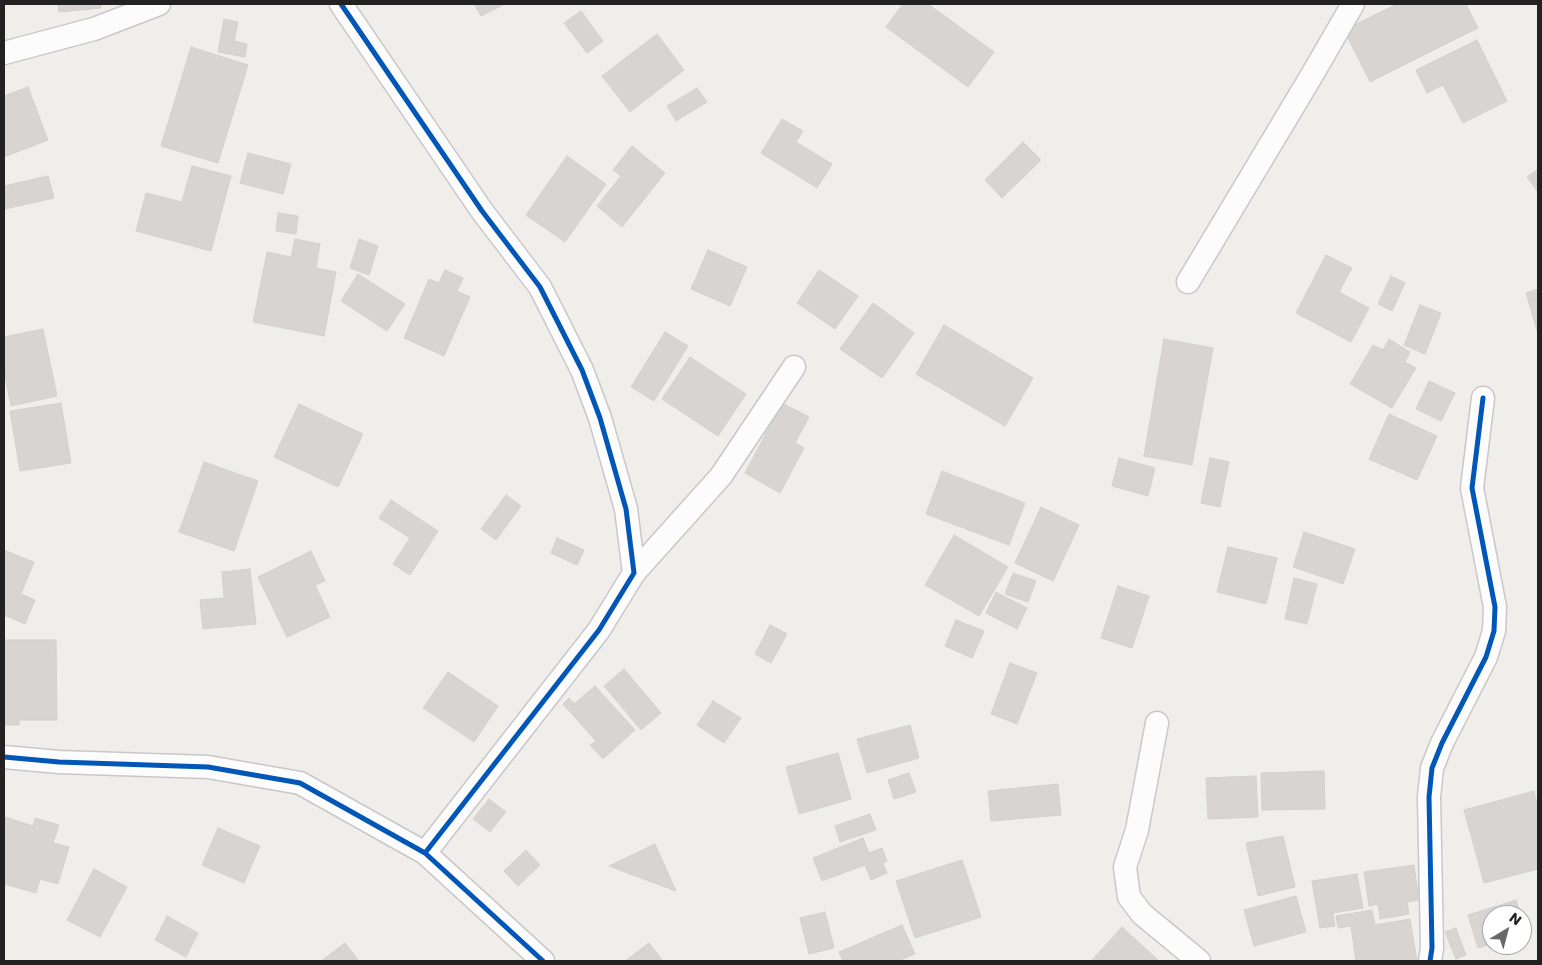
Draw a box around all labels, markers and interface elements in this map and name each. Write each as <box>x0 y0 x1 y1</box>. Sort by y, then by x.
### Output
north arrow <box>1482 905 1532 955</box>
text: N <box>1505 908 1526 930</box>

